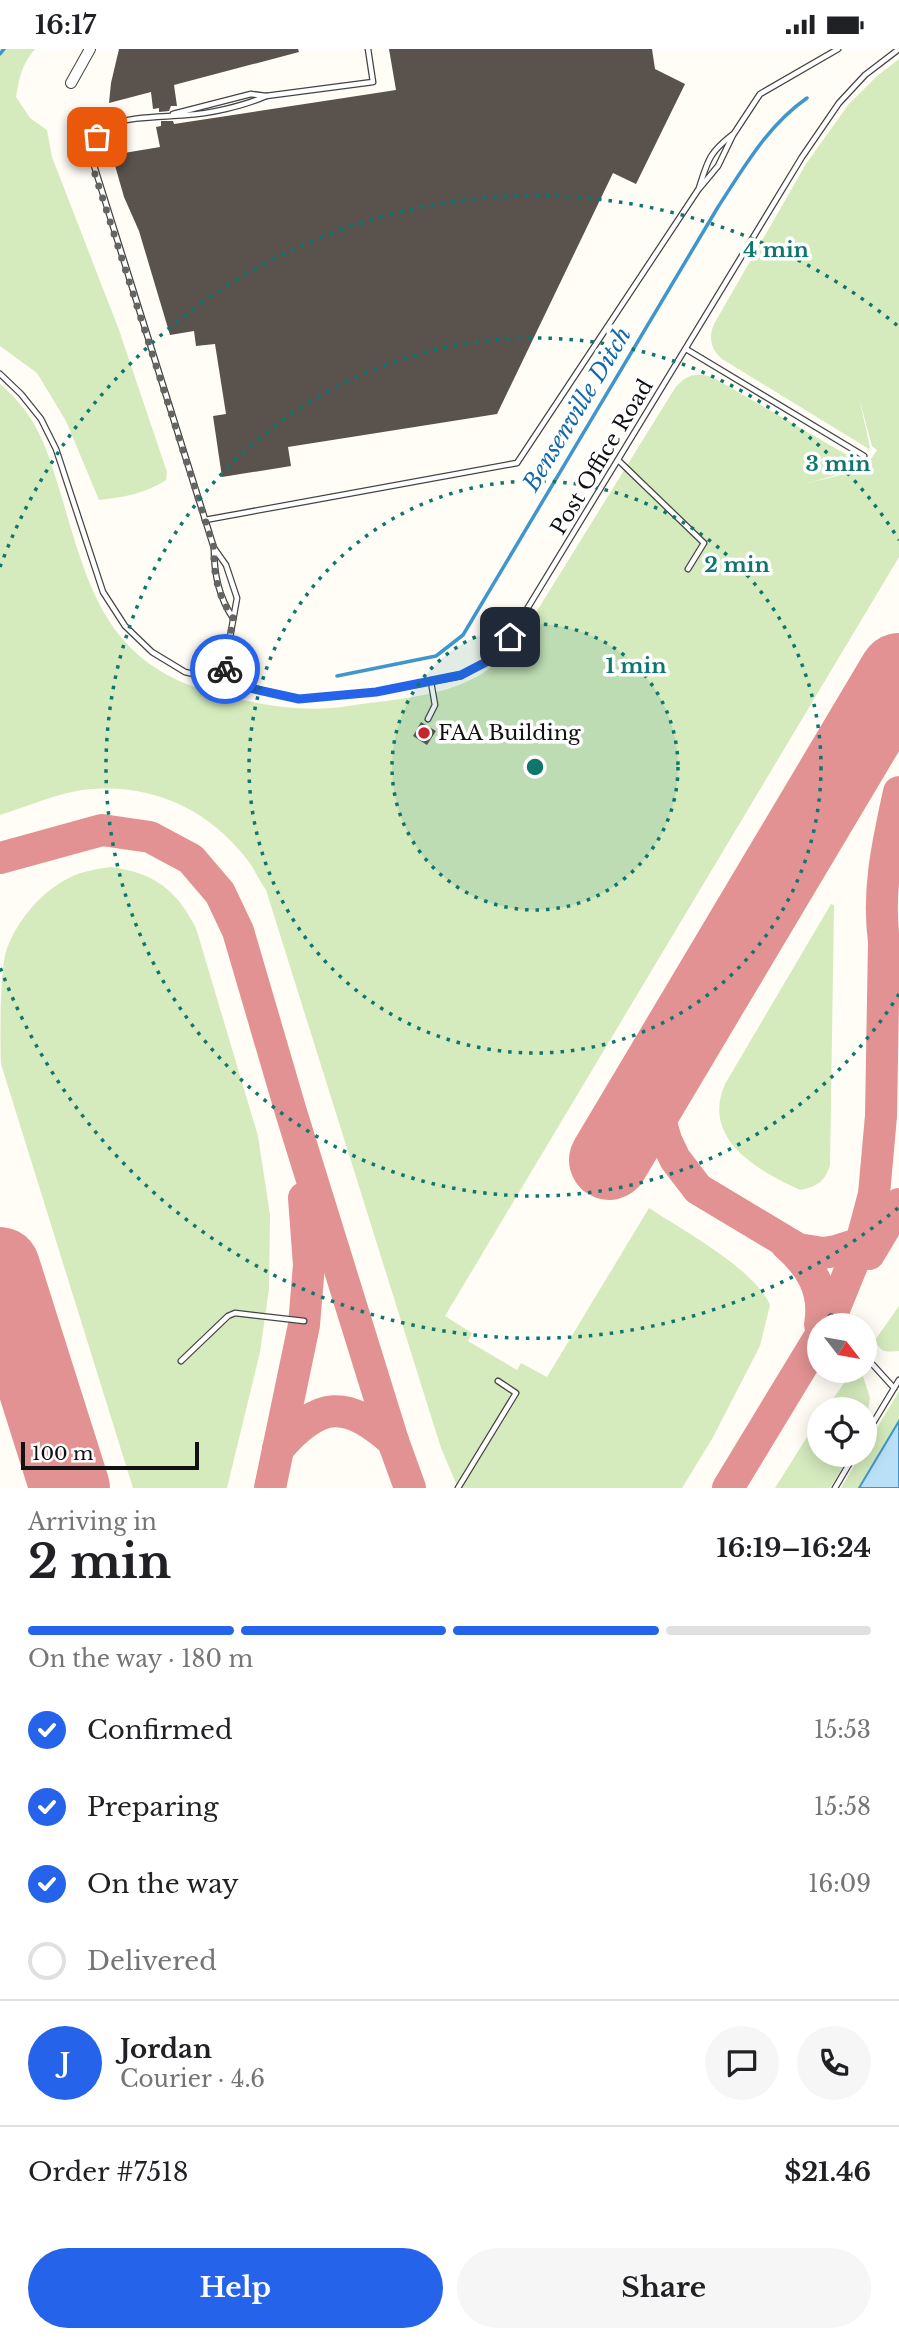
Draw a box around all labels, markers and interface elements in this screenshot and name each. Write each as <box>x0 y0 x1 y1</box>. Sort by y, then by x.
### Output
text: 16:17 <box>35 9 96 41</box>
pin <box>67 107 127 167</box>
icon: bag <box>78 118 116 156</box>
text: 4 min <box>743 237 809 263</box>
water label: Bensenville Ditch <box>516 322 637 497</box>
street label: Post Office Road <box>545 375 659 539</box>
text: 3 min <box>805 451 871 477</box>
text: 2 min <box>704 552 770 578</box>
pin <box>480 607 540 667</box>
icon: home <box>491 618 529 656</box>
courier <box>190 634 260 704</box>
icon: bike <box>206 650 244 688</box>
text: 1 min <box>606 653 666 679</box>
place label: FAA Building <box>438 720 581 746</box>
marker: FAA Building <box>416 725 432 741</box>
centre of rings <box>523 755 547 779</box>
north arrow <box>807 1313 877 1383</box>
map controls <box>807 1313 877 1467</box>
button: locate <box>807 1397 877 1467</box>
scale bar <box>21 1439 200 1471</box>
text: 100 m <box>32 1442 93 1465</box>
text: Arriving in <box>28 1508 157 1536</box>
text: 16:19–16:24 <box>716 1532 871 1564</box>
text: 2 min <box>28 1533 171 1590</box>
text: On the way · 180 m <box>28 1645 253 1673</box>
icon: check <box>28 1711 66 1749</box>
text: Confirmed <box>87 1714 232 1746</box>
text: 15:53 <box>814 1716 871 1744</box>
icon: check <box>28 1788 66 1826</box>
text: Preparing <box>87 1791 219 1823</box>
text: 15:58 <box>814 1793 871 1821</box>
icon: check <box>28 1865 66 1903</box>
text: On the way <box>87 1868 239 1900</box>
text: 16:09 <box>808 1870 871 1898</box>
text: Delivered <box>87 1945 217 1977</box>
button: chat <box>705 2026 779 2100</box>
button: phone <box>797 2026 871 2100</box>
text: Jordan <box>120 2033 212 2065</box>
text: J <box>60 2047 70 2079</box>
text: Courier · 4.6 <box>120 2065 265 2093</box>
text: Order #7518 <box>28 2156 189 2188</box>
text: $21.46 <box>784 2156 871 2188</box>
button: Help <box>28 2248 443 2328</box>
button: Share <box>457 2248 871 2328</box>

